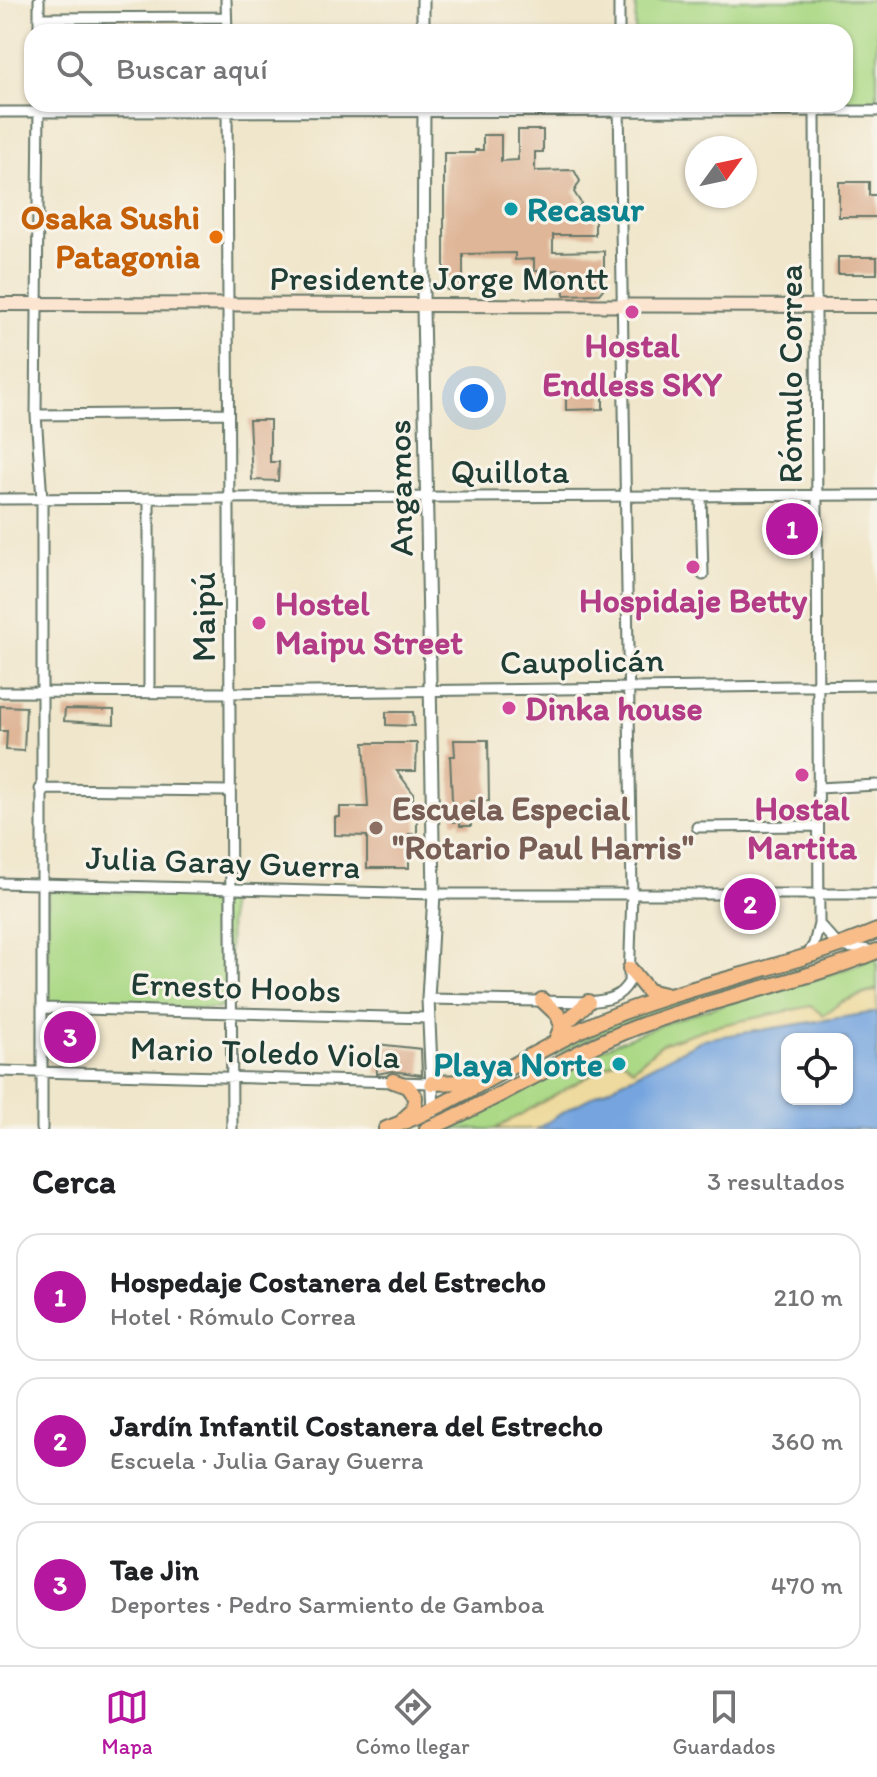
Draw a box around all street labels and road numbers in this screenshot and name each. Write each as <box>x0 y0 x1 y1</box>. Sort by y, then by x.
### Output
street label: Presidente Jorge Montt <box>269 258 609 299</box>
street label: Rómulo Correa <box>770 265 811 483</box>
street label: Angamos <box>378 419 422 557</box>
street label: Quillota <box>450 451 570 492</box>
street label: Maipú <box>183 572 224 662</box>
street label: Caupolicán <box>499 639 665 683</box>
street label: Julia Garay Guerra <box>85 837 361 887</box>
street label: Ernesto Hoobs <box>130 963 342 1011</box>
street label: Mario Toledo Viola <box>129 1027 401 1077</box>

